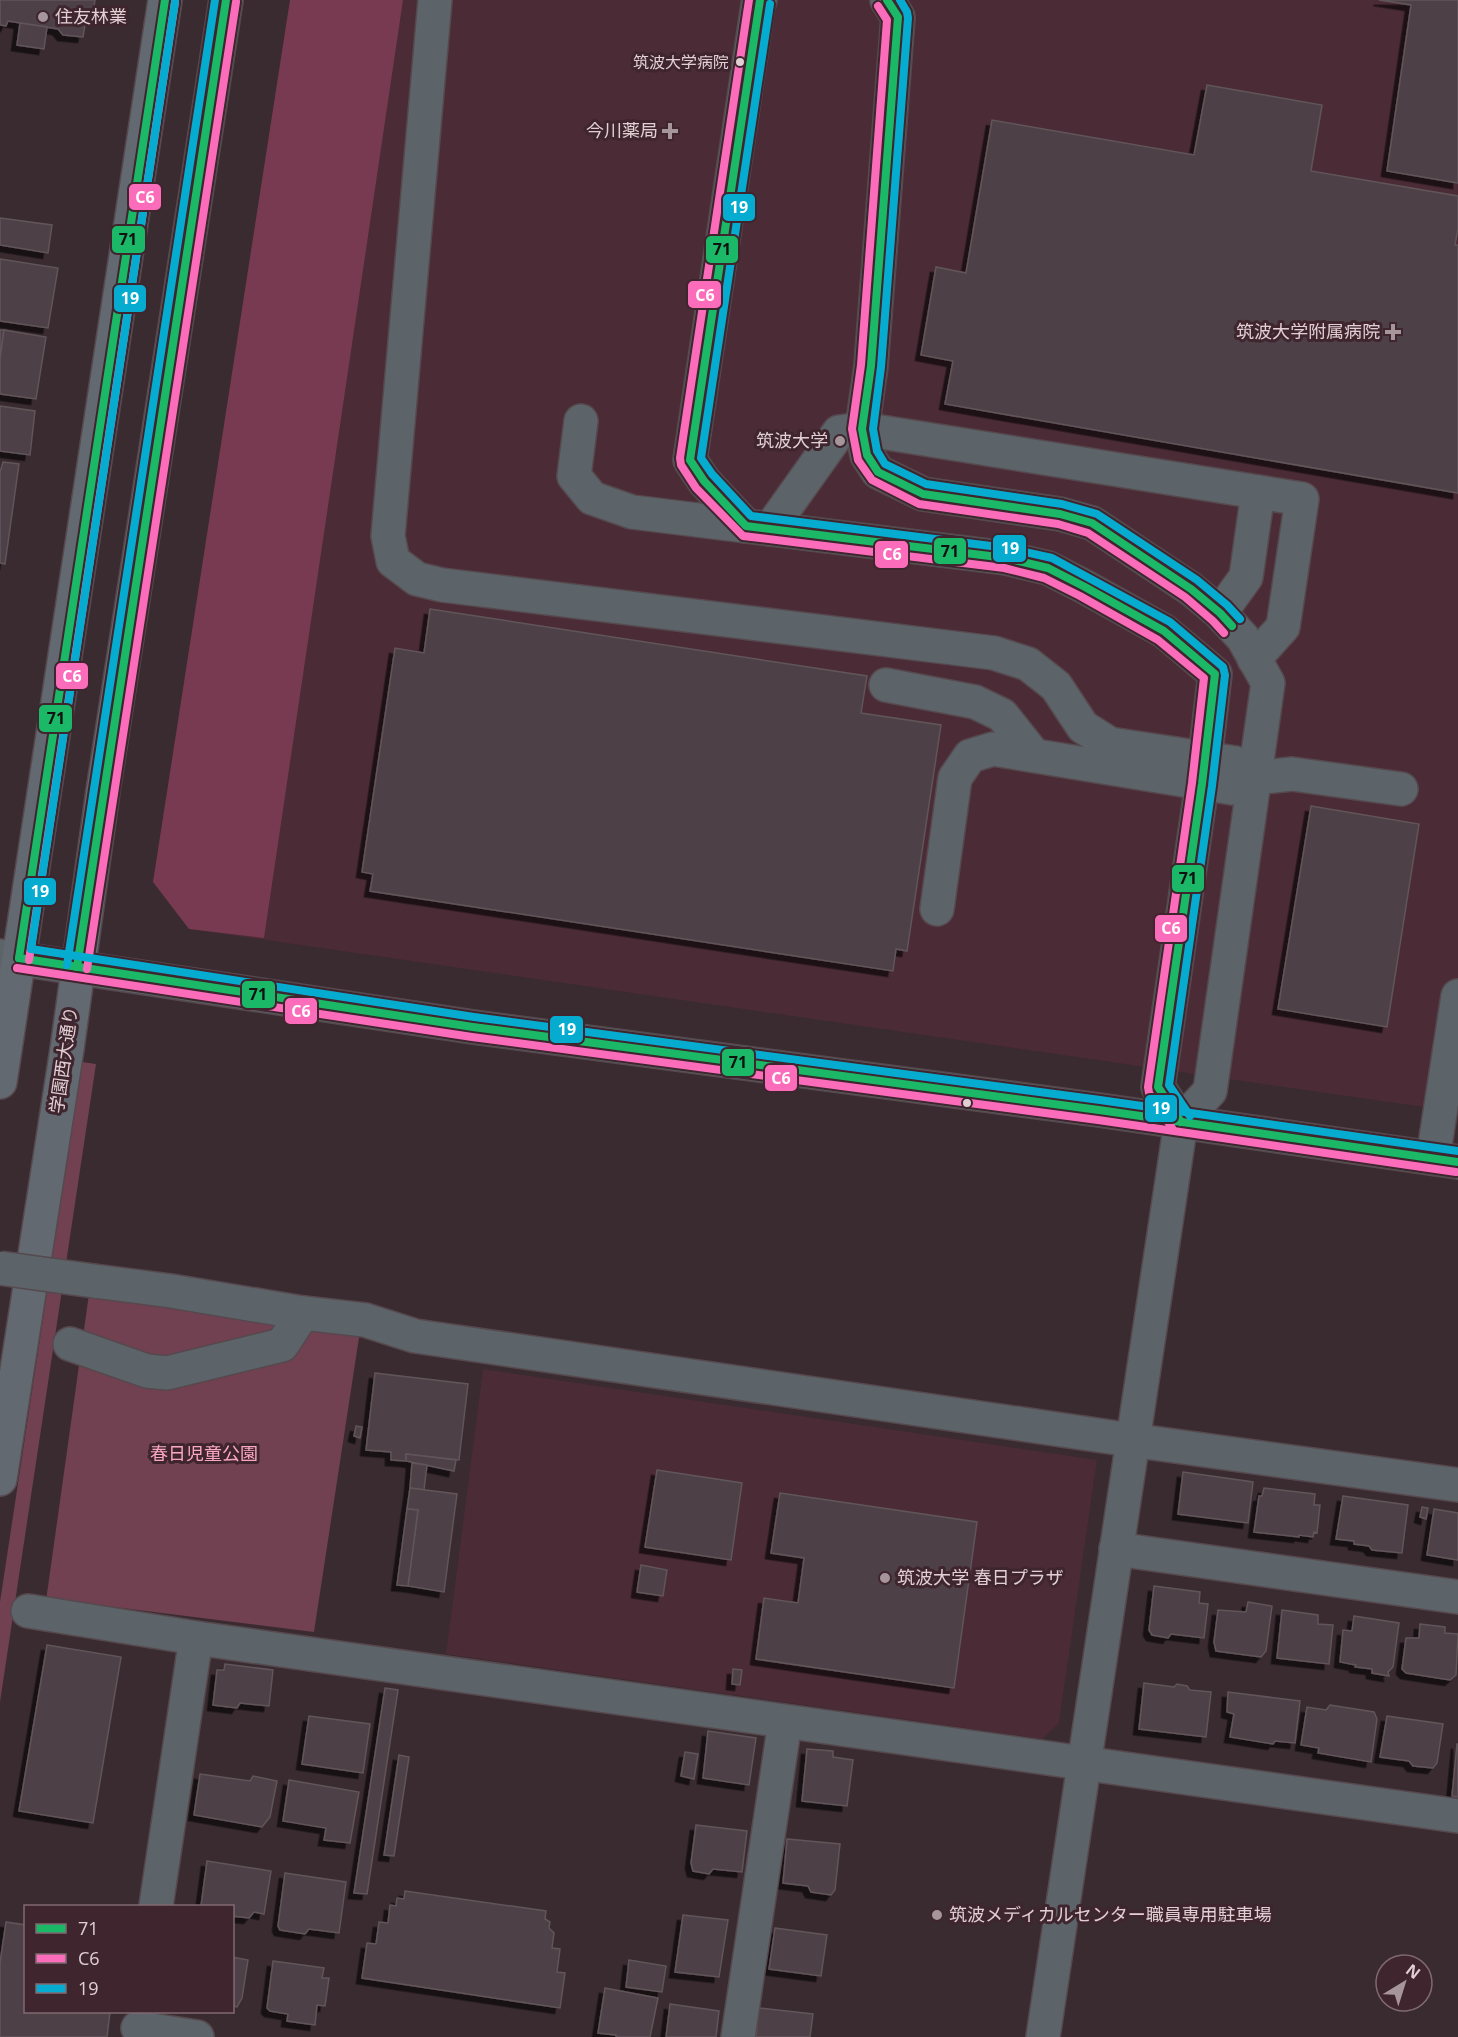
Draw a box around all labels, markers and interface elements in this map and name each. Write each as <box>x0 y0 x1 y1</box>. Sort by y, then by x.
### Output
place label: 住友林業 <box>55 4 127 28</box>
marker: 住友林業 <box>36 10 50 24</box>
place label: 筑波大学病院 <box>633 51 729 73</box>
marker: 筑波大学病院 <box>734 56 746 68</box>
place label: 今川薬局 <box>586 118 658 142</box>
marker: 今川薬局 <box>663 124 677 138</box>
line badge: C6 <box>128 183 162 211</box>
text: C6 <box>135 186 155 208</box>
line badge: 19 <box>722 193 756 222</box>
text: 19 <box>730 196 748 218</box>
line badge: 71 <box>111 225 146 254</box>
text: 71 <box>119 228 137 250</box>
line badge: 71 <box>705 235 739 264</box>
text: 71 <box>713 238 731 260</box>
line badge: C6 <box>687 280 722 309</box>
line badge: 19 <box>113 284 147 313</box>
text: C6 <box>695 284 715 306</box>
text: 19 <box>121 287 139 309</box>
place label: 筑波大学附属病院 <box>1236 319 1380 343</box>
marker: 筑波大学附属病院 <box>1384 323 1402 341</box>
place label: 筑波大学 <box>756 428 828 452</box>
marker: 筑波大学 <box>833 434 847 448</box>
line badge: 19 <box>992 534 1027 563</box>
line badge: 71 <box>933 537 967 565</box>
text: 19 <box>1001 537 1019 559</box>
line badge: C6 <box>874 540 909 569</box>
text: 71 <box>941 540 959 562</box>
text: C6 <box>882 543 902 565</box>
line badge: C6 <box>55 662 89 690</box>
text: C6 <box>62 665 82 687</box>
line badge: 71 <box>38 704 73 733</box>
text: 71 <box>47 707 65 729</box>
line badge: 71 <box>1171 864 1205 893</box>
text: 71 <box>1179 867 1197 889</box>
line badge: 19 <box>23 877 57 906</box>
text: 19 <box>31 880 49 902</box>
line badge: C6 <box>1154 914 1188 943</box>
text: C6 <box>1161 917 1181 939</box>
line badge: 71 <box>241 980 276 1009</box>
text: 71 <box>249 983 267 1005</box>
line badge: C6 <box>284 997 318 1025</box>
text: C6 <box>291 1000 311 1022</box>
street label: 学園西大通り <box>44 1005 82 1115</box>
line badge: 19 <box>549 1015 584 1044</box>
text: 19 <box>558 1018 576 1040</box>
line badge: 71 <box>721 1048 755 1077</box>
text: 71 <box>729 1051 747 1073</box>
line badge: C6 <box>764 1064 798 1092</box>
text: C6 <box>771 1067 791 1089</box>
line badge: 19 <box>1144 1094 1178 1123</box>
unlabelled marker <box>961 1097 973 1109</box>
text: 19 <box>1152 1097 1170 1119</box>
park label: 春日児童公園 <box>150 1441 258 1465</box>
place label: 筑波大学 春日プラザ <box>897 1565 1064 1589</box>
marker: 筑波大学 春日プラザ <box>878 1571 892 1585</box>
place label: 筑波メディカルセンター職員専用駐車場 <box>949 1902 1272 1926</box>
legend <box>24 1905 234 2013</box>
marker: 筑波メディカルセンター職員専用駐車場 <box>930 1908 944 1922</box>
text: 71 <box>78 1916 99 1940</box>
text: C6 <box>78 1946 100 1970</box>
north arrow <box>1374 1953 1434 2013</box>
text: N <box>1401 1959 1425 1984</box>
text: 19 <box>78 1976 99 2000</box>

